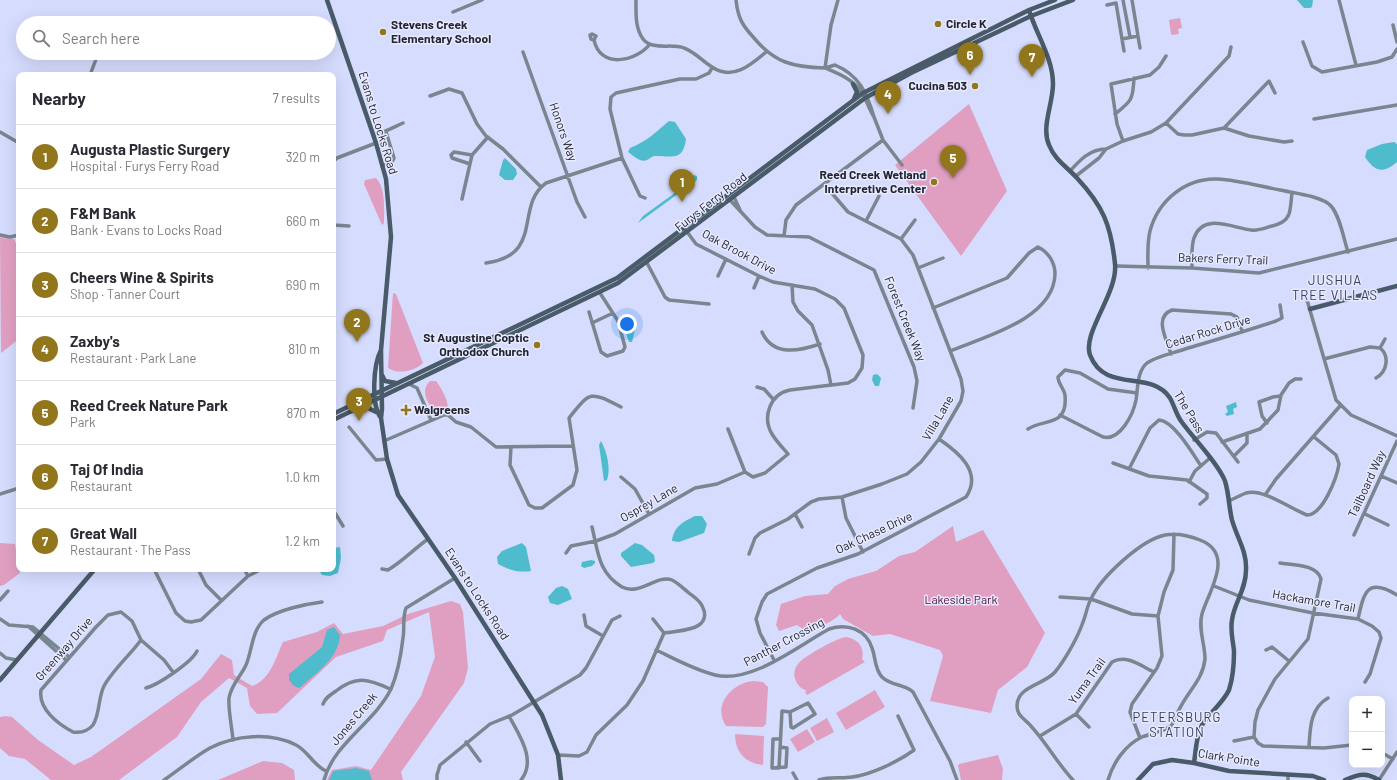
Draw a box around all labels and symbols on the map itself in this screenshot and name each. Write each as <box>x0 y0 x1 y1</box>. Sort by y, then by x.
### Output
place label: Circle K <box>946 16 987 30</box>
place label: Stevens Creek Elementary School <box>391 17 491 45</box>
marker: Circle K <box>933 19 943 29</box>
marker: Stevens Creek Elementary School <box>378 27 388 37</box>
pin: 6 <box>957 42 983 75</box>
pin: 7 <box>1019 44 1045 77</box>
street label: Evans to Locks Road <box>357 69 401 176</box>
place label: Cucina 503 <box>909 78 967 92</box>
pin: 4 <box>875 81 901 114</box>
marker: Cucina 503 <box>970 81 980 91</box>
street label: Honors Way <box>547 100 581 163</box>
pin: 5 <box>940 145 966 178</box>
place label: Reed Creek Wetland Interpretive Center <box>819 167 926 195</box>
pin: 1 <box>669 169 695 202</box>
street label: Furys Ferry Road <box>672 169 749 234</box>
marker: Reed Creek Wetland Interpretive Center <box>929 177 939 187</box>
street label: Oak Brook Drive <box>700 226 779 277</box>
street label: Bakers Ferry Trail <box>1178 249 1269 267</box>
district label: JUSHUA TREE VILLAS <box>1292 272 1378 303</box>
street label: Forest Creek Way <box>883 274 930 364</box>
pin: 2 <box>344 309 370 342</box>
street label: Cedar Rock Drive <box>1163 311 1252 351</box>
your location <box>617 314 637 334</box>
place label: St Augustine Coptic Orthodox Church <box>423 330 530 358</box>
marker: St Augustine Coptic Orthodox Church <box>532 340 542 350</box>
pin: 3 <box>346 388 372 421</box>
street label: The Pass <box>1172 388 1208 435</box>
street label: Villa Lane <box>919 392 956 443</box>
place label: Walgreens <box>414 402 470 416</box>
marker: Walgreens <box>401 405 411 415</box>
street label: Tailboard Way <box>1344 447 1388 519</box>
street label: Osprey Lane <box>617 480 680 524</box>
street label: Oak Chase Drive <box>833 508 914 556</box>
street label: Evans to Locks Road <box>443 545 513 642</box>
street label: Hackamore Trail <box>1271 586 1357 614</box>
park label: Lakeside Park <box>925 592 997 606</box>
street label: Greenway Drive <box>32 614 95 683</box>
street label: Panther Crossing <box>741 614 826 668</box>
street label: Yuma Trail <box>1065 655 1108 706</box>
street label: Jones Creek <box>327 689 379 748</box>
district label: PETERSBURG STATION <box>1133 709 1221 740</box>
street label: Clark Pointe <box>1197 745 1261 769</box>

